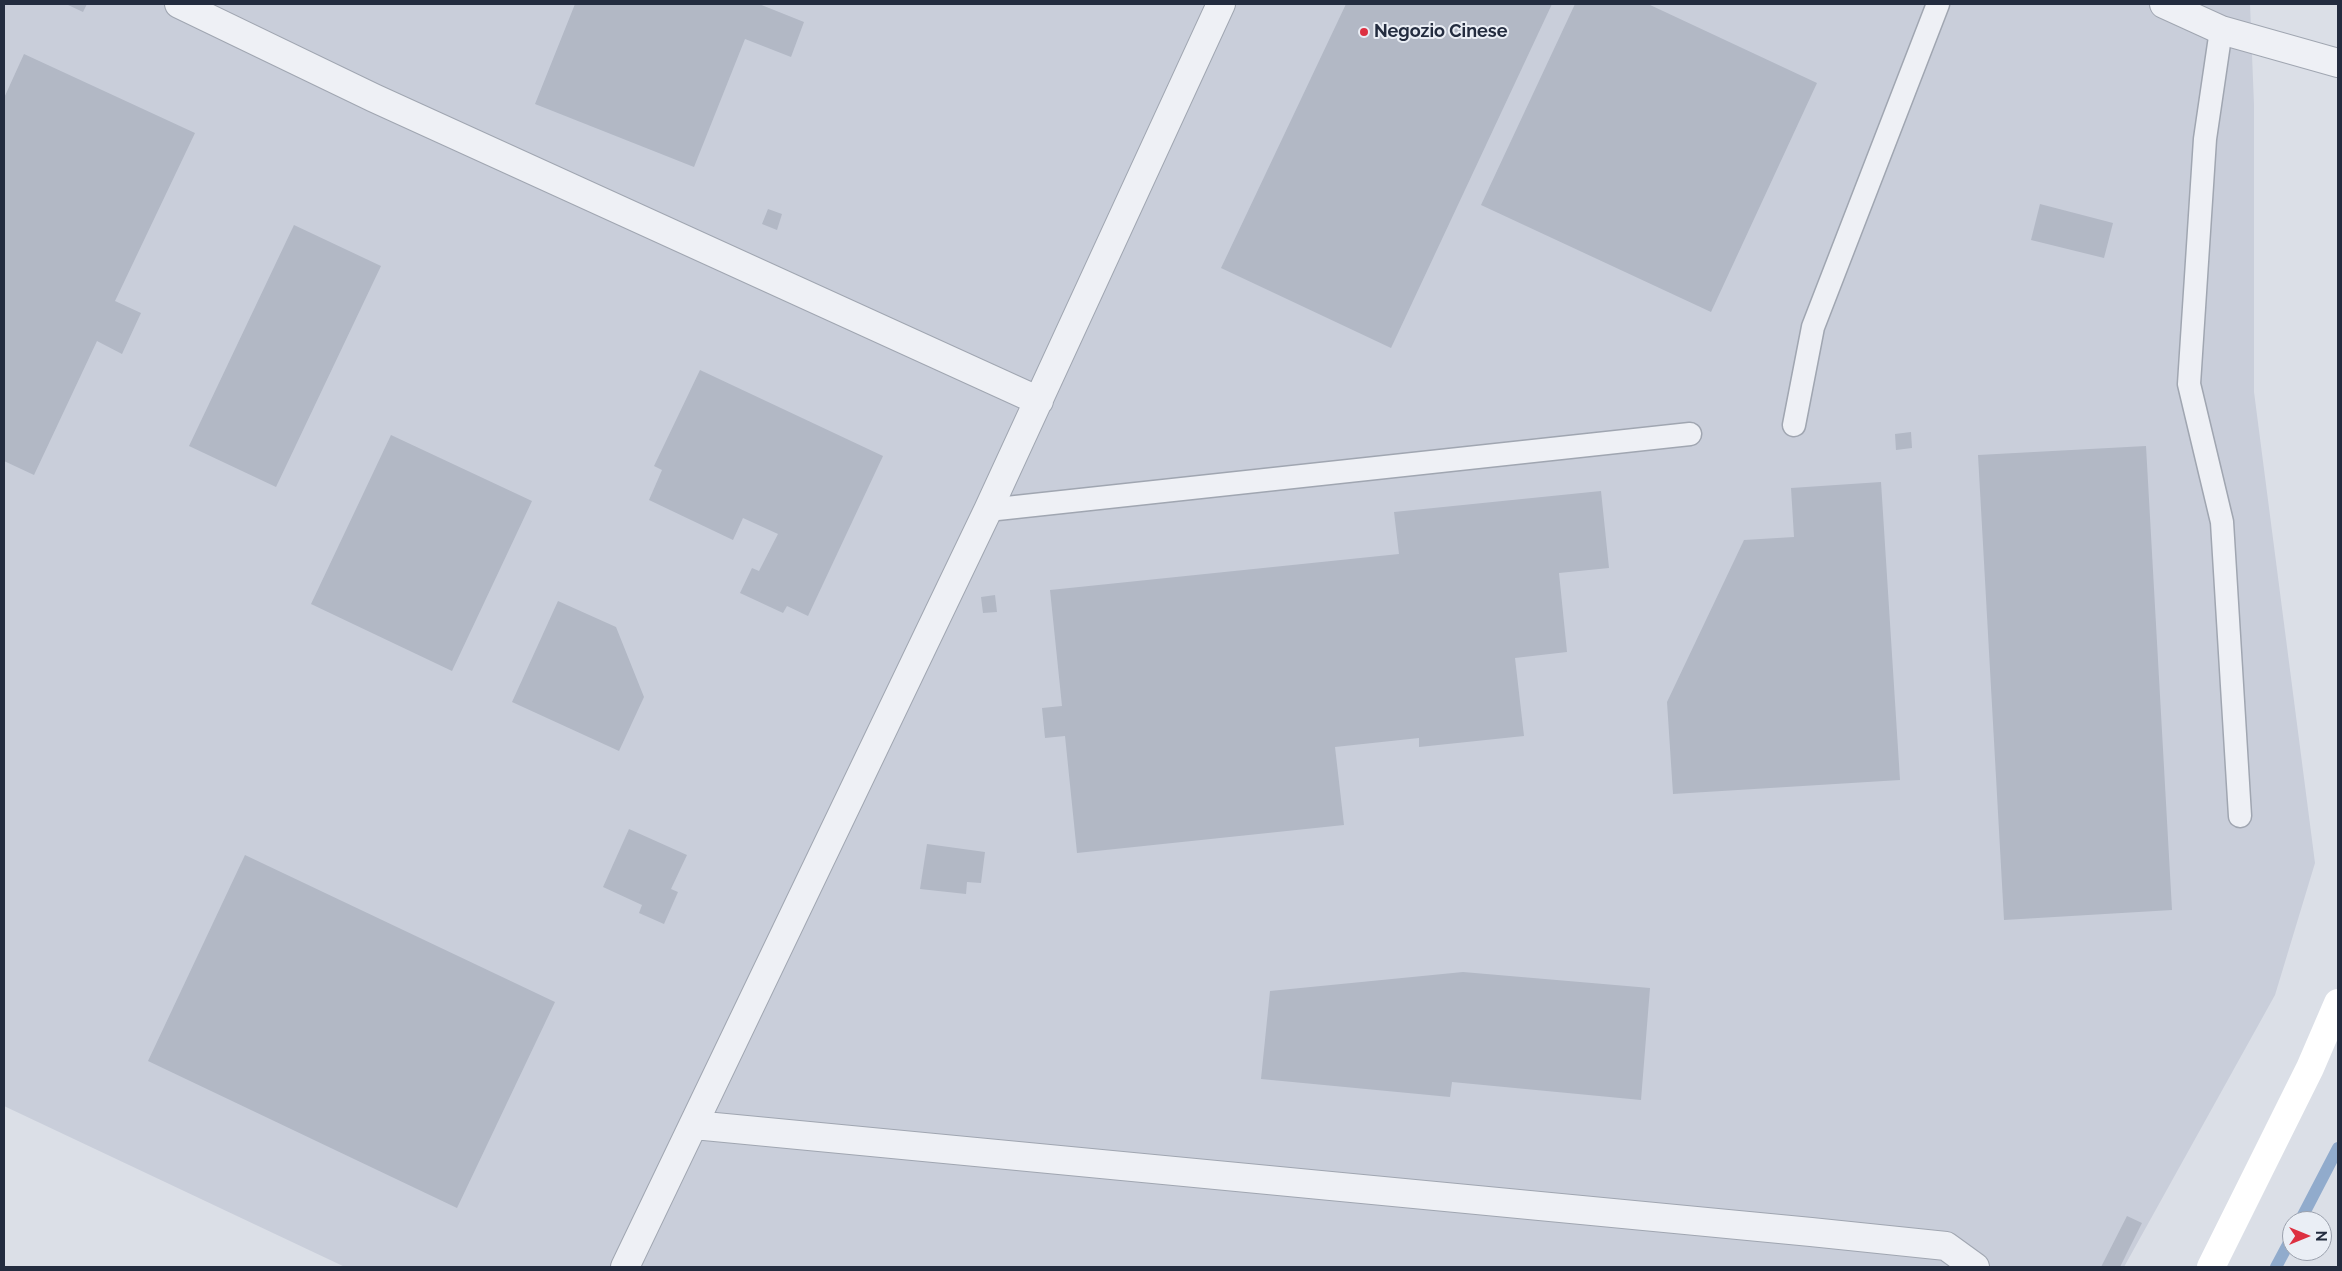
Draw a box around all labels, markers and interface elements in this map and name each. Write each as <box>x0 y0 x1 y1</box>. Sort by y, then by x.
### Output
place label: Negozio Cinese <box>1374 21 1507 43</box>
marker: Negozio Cinese <box>1358 26 1370 38</box>
north arrow <box>2282 1211 2332 1261</box>
text: N <box>2313 1231 2329 1241</box>

